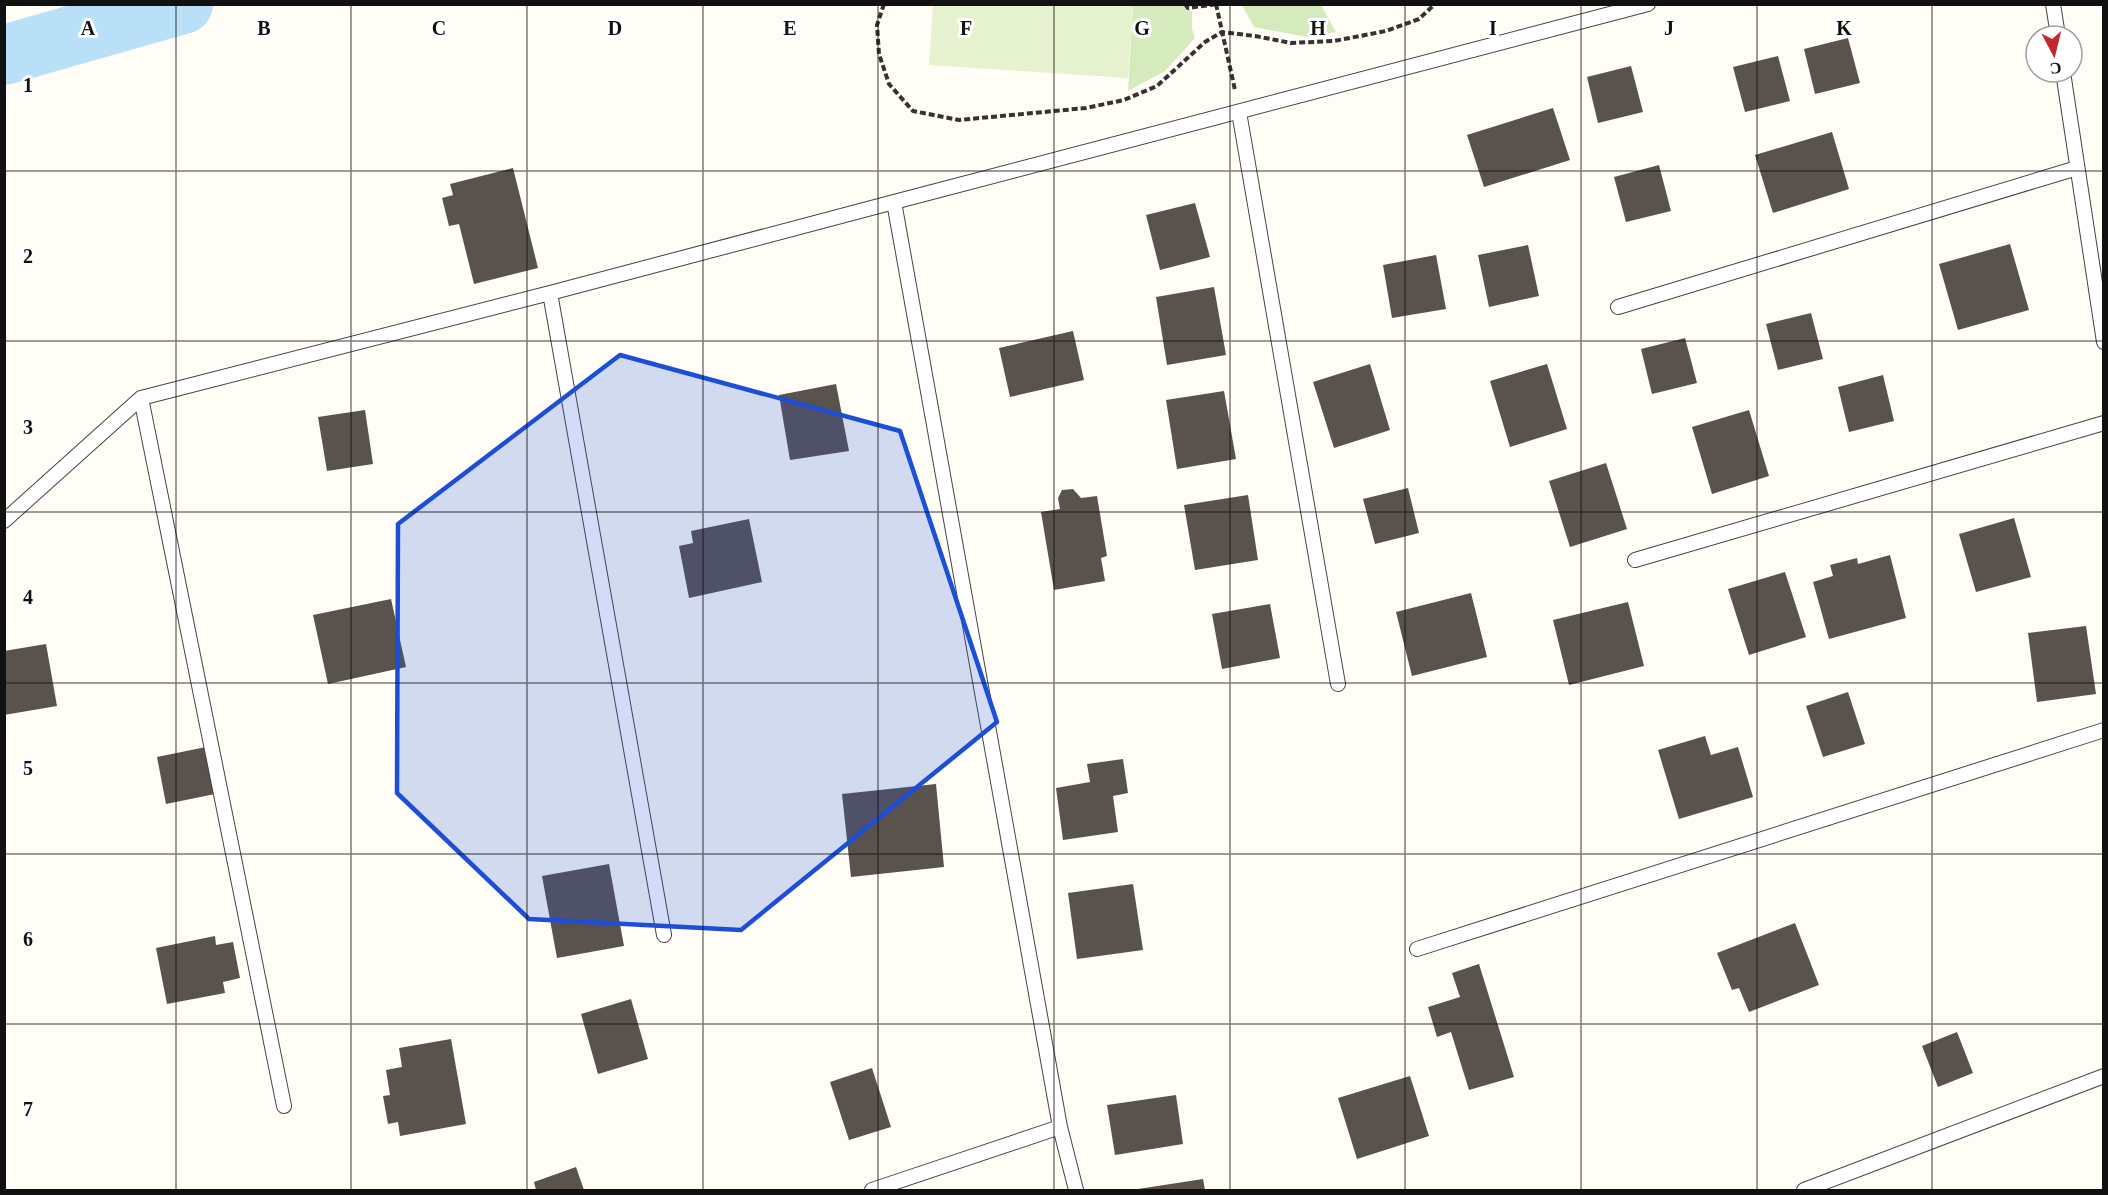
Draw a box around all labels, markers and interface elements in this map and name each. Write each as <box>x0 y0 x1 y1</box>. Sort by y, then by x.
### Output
text: A <box>81 17 96 39</box>
text: B <box>257 17 271 39</box>
text: C <box>432 17 446 39</box>
text: D <box>608 17 622 39</box>
text: E <box>783 17 797 39</box>
text: F <box>960 17 972 39</box>
text: G <box>1134 17 1150 39</box>
text: H <box>1310 17 1326 39</box>
text: I <box>1489 17 1497 39</box>
text: J <box>1664 17 1674 39</box>
text: K <box>1836 17 1852 39</box>
north arrow <box>2024 24 2084 84</box>
text: С <box>2049 59 2063 78</box>
text: 1 <box>23 74 33 96</box>
text: 2 <box>23 245 33 267</box>
text: 3 <box>23 416 33 438</box>
text: 4 <box>23 586 33 608</box>
text: 5 <box>23 757 33 779</box>
text: 6 <box>23 928 33 950</box>
text: 7 <box>23 1098 33 1120</box>

